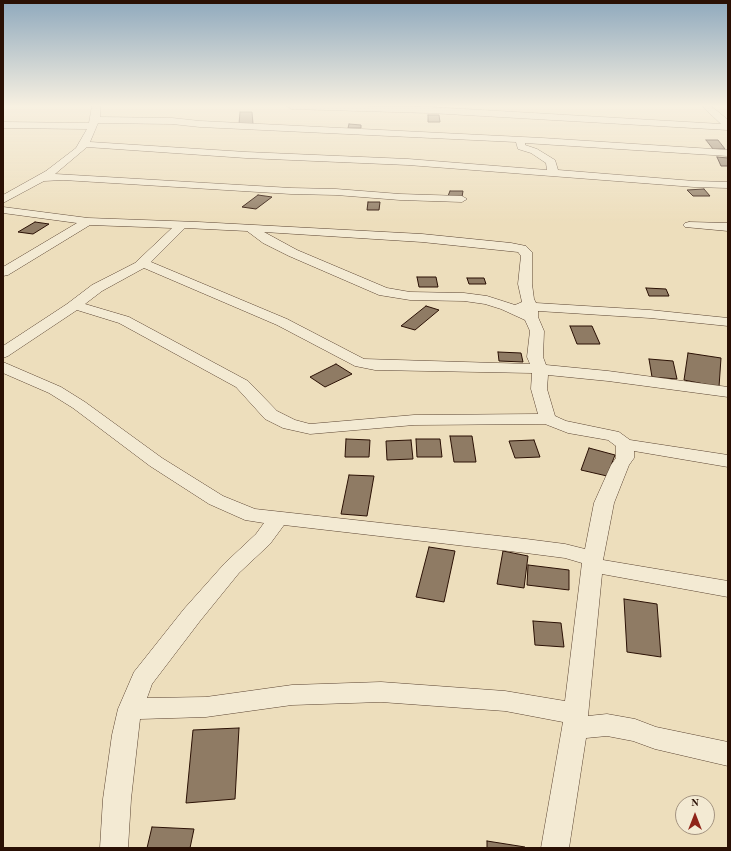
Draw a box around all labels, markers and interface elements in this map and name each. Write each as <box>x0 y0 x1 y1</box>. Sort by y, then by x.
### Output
north arrow <box>675 795 715 835</box>
text: N <box>691 798 699 809</box>

